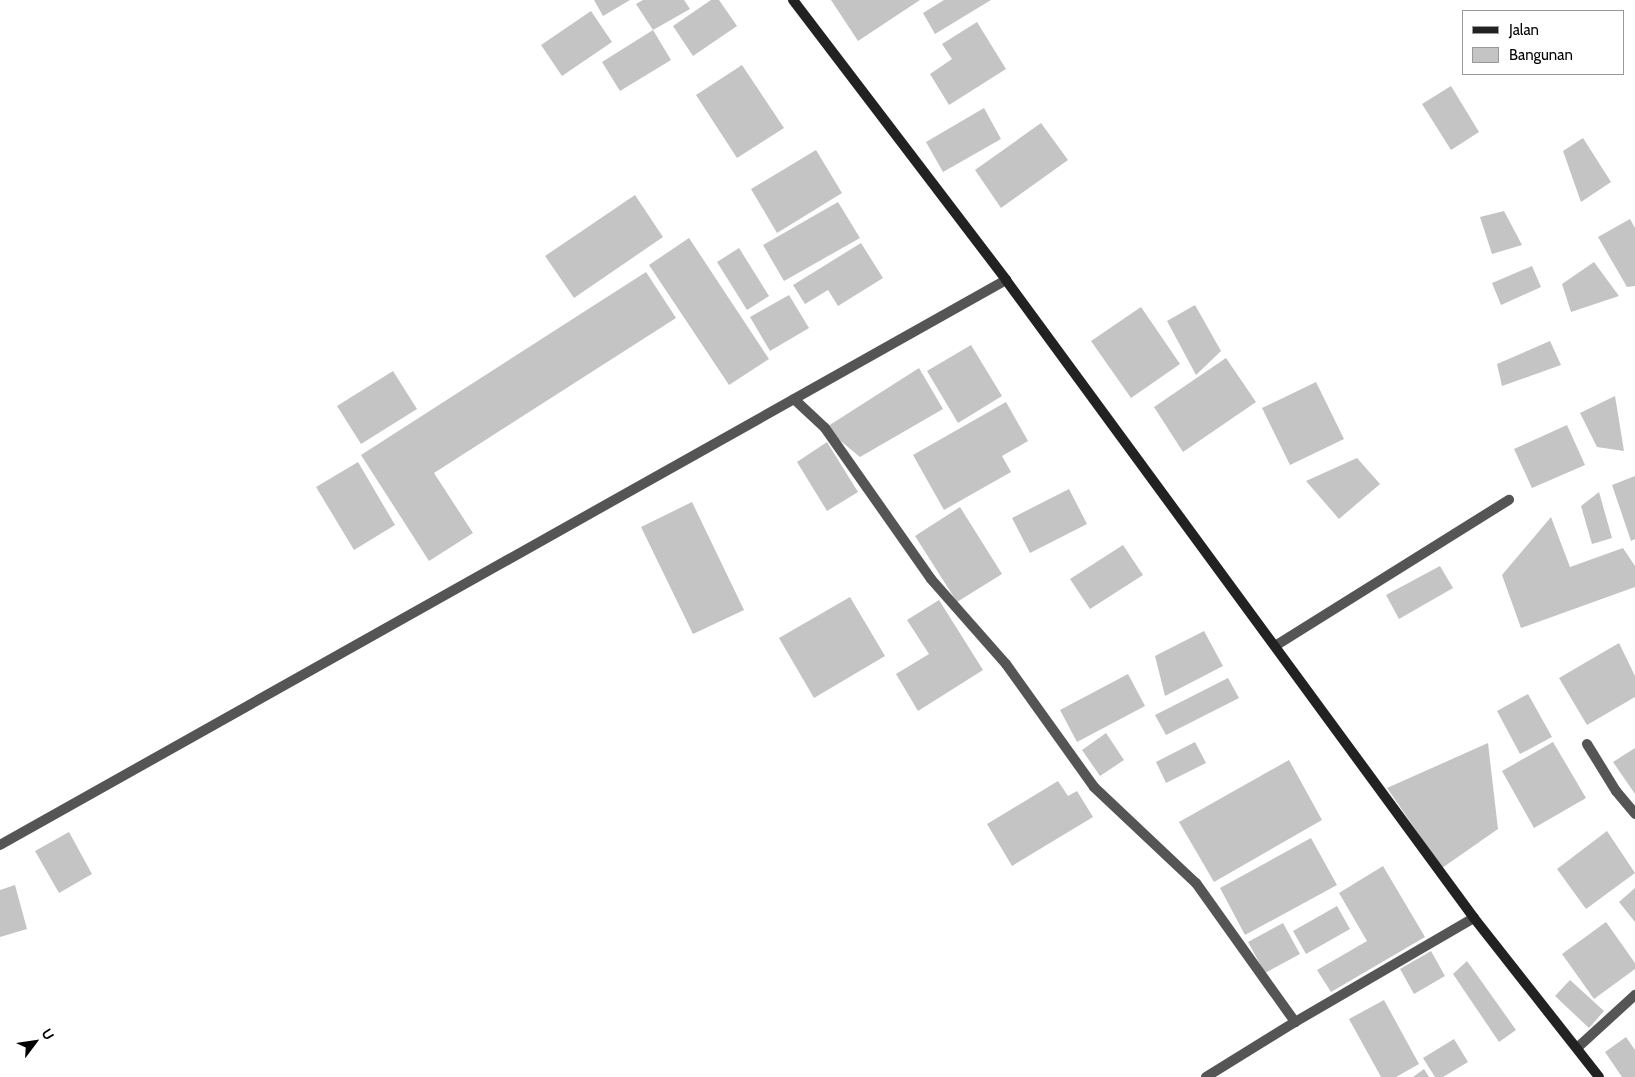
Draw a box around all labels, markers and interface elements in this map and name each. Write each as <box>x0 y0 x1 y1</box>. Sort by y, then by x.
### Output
legend <box>1462 10 1625 75</box>
text: Jalan <box>1509 21 1539 39</box>
text: Bangunan <box>1509 46 1573 64</box>
north arrow <box>10 1017 60 1067</box>
text: U <box>38 1025 58 1043</box>

